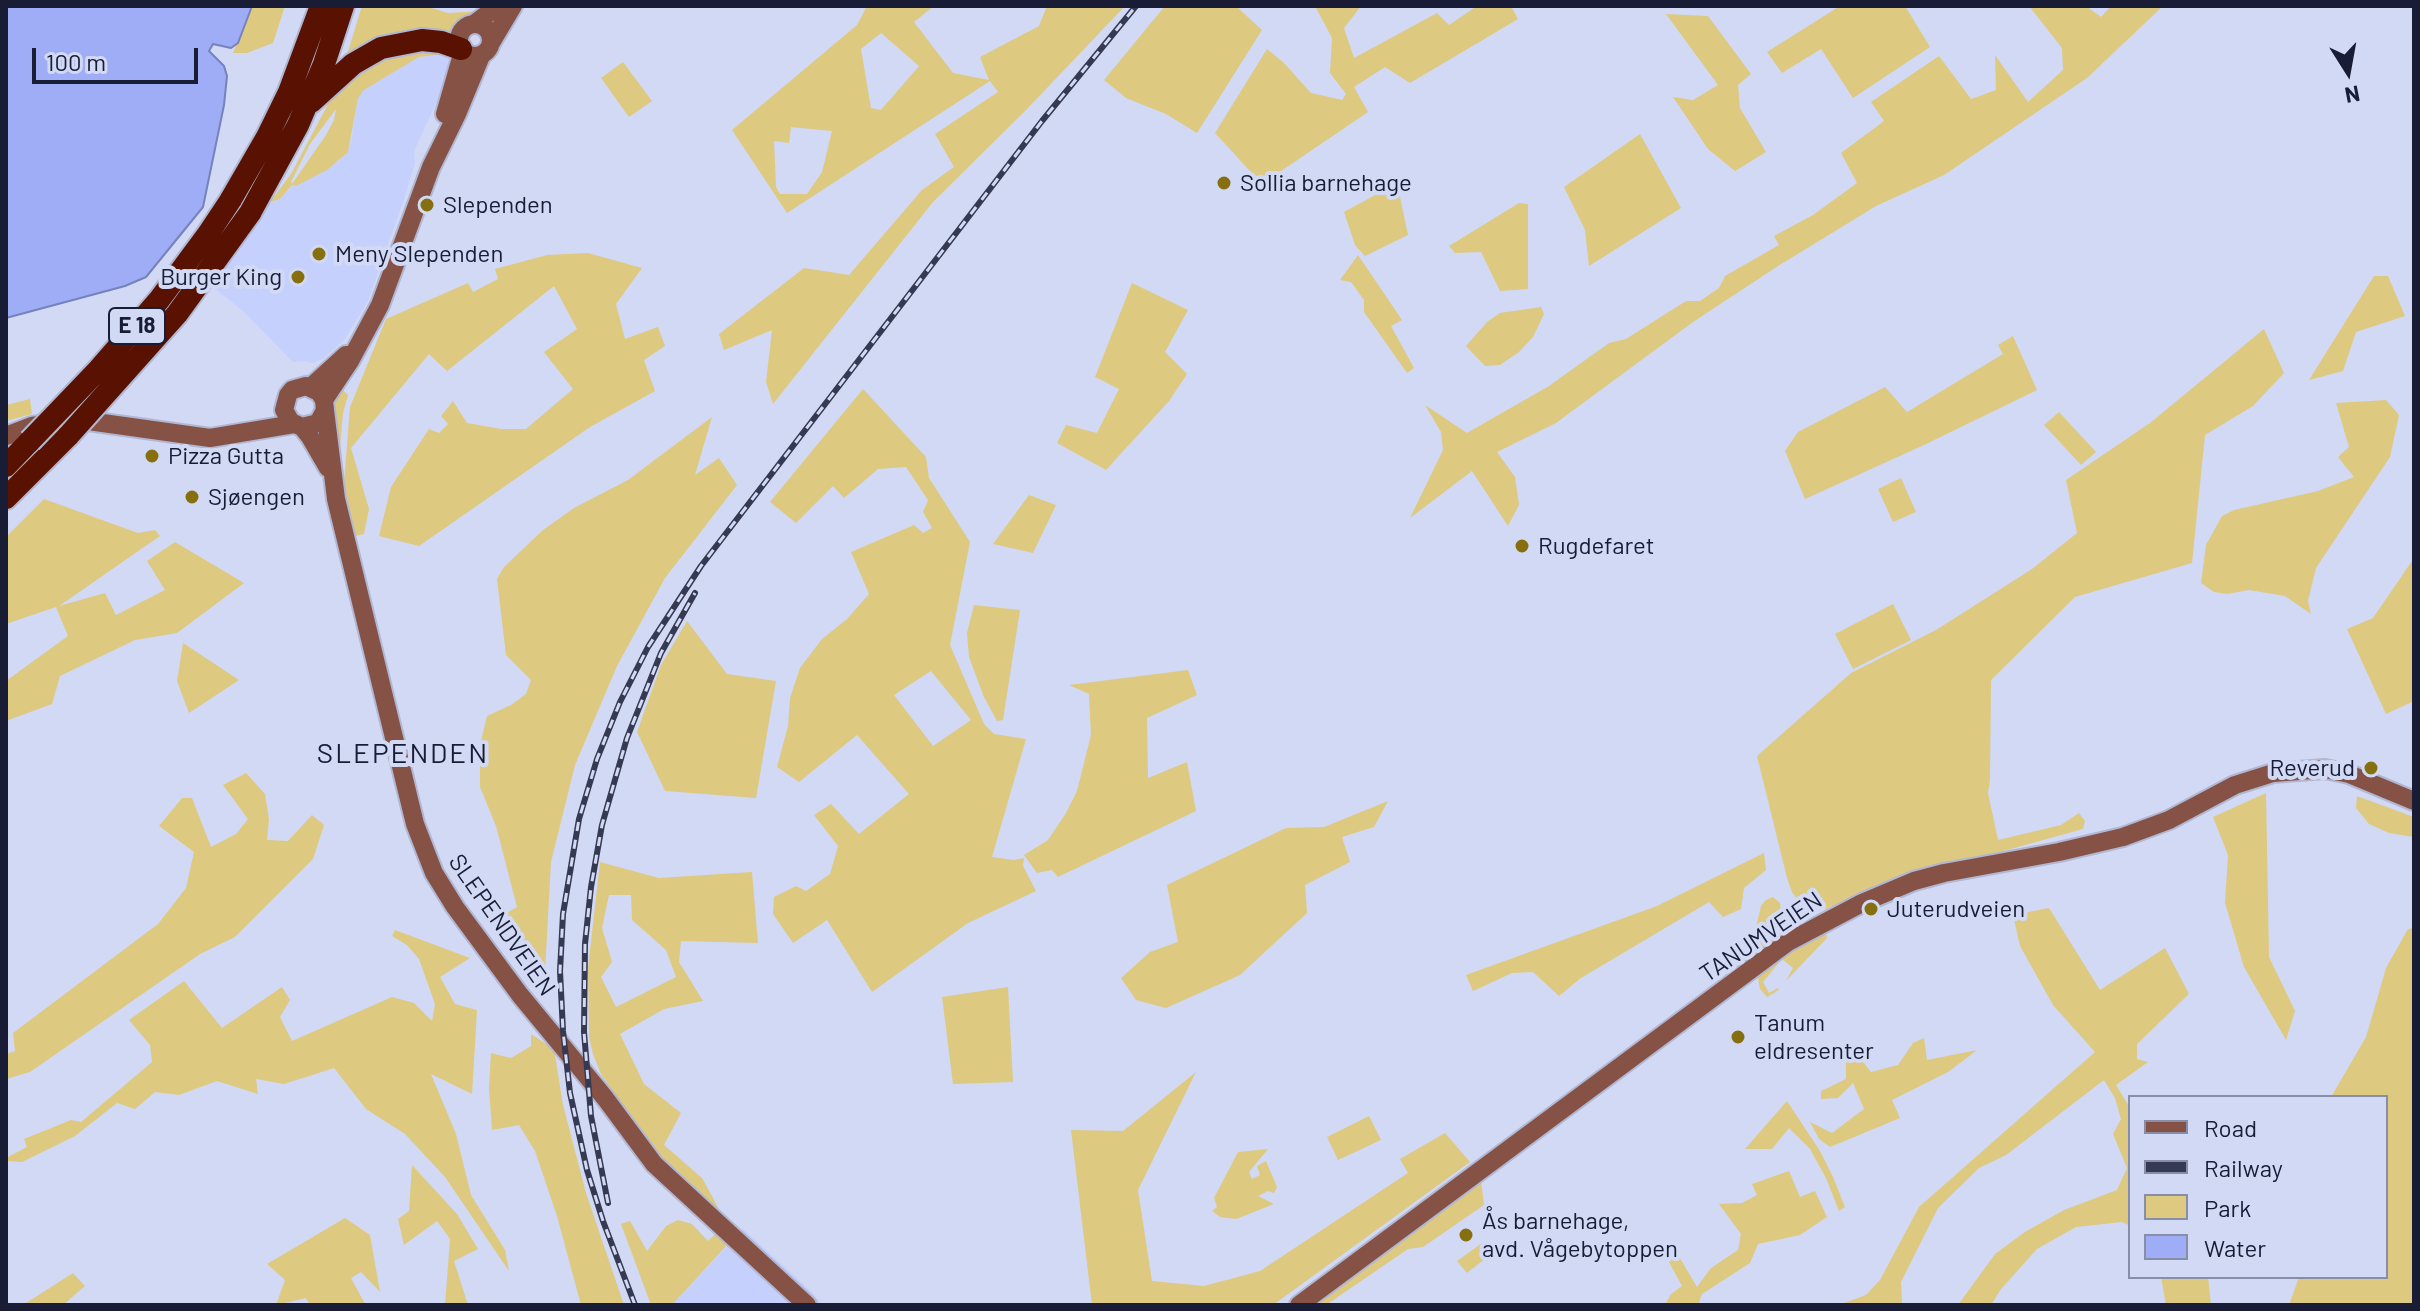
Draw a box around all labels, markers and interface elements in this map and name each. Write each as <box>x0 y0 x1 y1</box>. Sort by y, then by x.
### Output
scale bar <box>36 32 202 82</box>
north arrow <box>2308 32 2388 112</box>
text: 100 m <box>46 47 106 76</box>
text: N <box>2343 81 2362 110</box>
place label: Sollia barnehage <box>1240 169 1412 197</box>
marker: Sollia barnehage <box>1215 174 1233 192</box>
place label: Slependen <box>443 191 553 219</box>
marker: Slependen <box>418 196 436 214</box>
place label: Meny Slependen <box>335 240 503 268</box>
marker: Meny Slependen <box>310 245 328 263</box>
place label: Burger King <box>160 263 282 291</box>
marker: Burger King <box>289 268 307 286</box>
road number: E 18 <box>109 308 165 344</box>
place label: Pizza Gutta <box>168 442 284 470</box>
marker: Pizza Gutta <box>143 447 161 465</box>
place label: Sjøengen <box>208 483 305 511</box>
marker: Sjøengen <box>183 488 201 506</box>
place label: Rugdefaret <box>1538 532 1654 560</box>
marker: Rugdefaret <box>1513 537 1531 555</box>
district label: SLEPENDEN <box>317 737 489 771</box>
place label: Reverud <box>2269 754 2355 782</box>
marker: Reverud <box>2362 759 2380 777</box>
street label: SLEPENDVEIEN <box>442 849 562 1001</box>
street label: TANUMVEIEN <box>1694 886 1828 988</box>
place label: Juterudveien <box>1887 895 2025 923</box>
marker: Juterudveien <box>1862 900 1880 918</box>
place label: Tanum eldresenter <box>1754 1009 1874 1065</box>
marker: Tanum eldresenter <box>1729 1028 1747 1046</box>
legend <box>2128 1095 2388 1279</box>
text: Road <box>2204 1113 2257 1142</box>
text: Railway <box>2204 1153 2283 1182</box>
text: Park <box>2204 1193 2251 1222</box>
place label: Ås barnehage, avd. Vågebytoppen <box>1482 1207 1678 1263</box>
marker: Ås barnehage, avd. Vågebytoppen <box>1457 1226 1475 1244</box>
text: Water <box>2204 1233 2266 1262</box>

